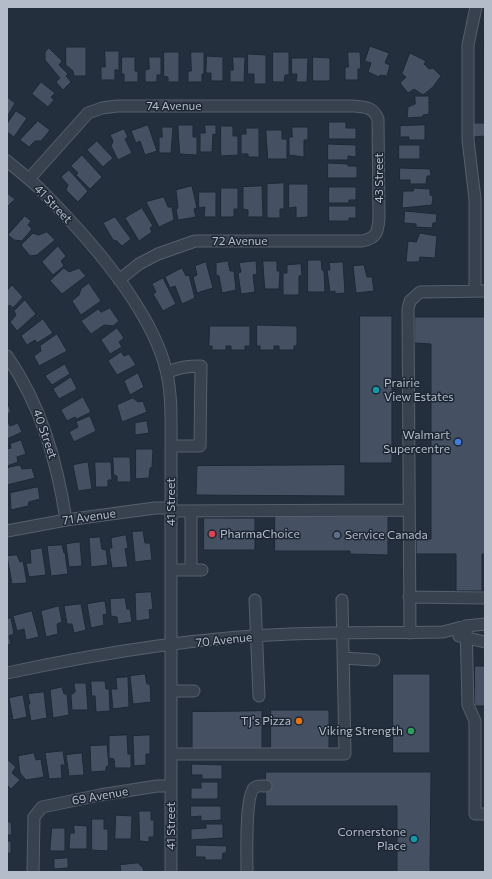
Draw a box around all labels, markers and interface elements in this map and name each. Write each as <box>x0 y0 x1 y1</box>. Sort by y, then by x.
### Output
street label: 74 Avenue <box>146 99 202 113</box>
street label: 43 Street <box>372 153 386 203</box>
street label: 41 Street <box>31 182 75 226</box>
street label: 72 Avenue <box>212 234 268 248</box>
place label: Prairie View Estates <box>384 376 454 404</box>
marker: Prairie View Estates <box>371 385 381 395</box>
street label: 40 Street <box>30 407 60 461</box>
place label: Walmart Supercentre <box>383 428 450 456</box>
marker: Walmart Supercentre <box>453 437 463 447</box>
street label: 41 Street <box>164 478 178 526</box>
street label: 71 Avenue <box>61 506 117 528</box>
place label: PharmaChoice <box>220 527 300 541</box>
place label: Service Canada <box>345 528 428 542</box>
marker: PharmaChoice <box>207 529 217 539</box>
marker: Service Canada <box>332 530 342 540</box>
street label: 70 Avenue <box>195 630 253 650</box>
place label: TJ's Pizza <box>241 714 291 728</box>
marker: TJ's Pizza <box>294 716 304 726</box>
place label: Viking Strength <box>318 724 403 738</box>
marker: Viking Strength <box>406 726 416 736</box>
street label: 69 Avenue <box>71 784 129 808</box>
street label: 41 Street <box>164 802 178 850</box>
place label: Cornerstone Place <box>337 825 406 853</box>
marker: Cornerstone Place <box>409 834 419 844</box>

